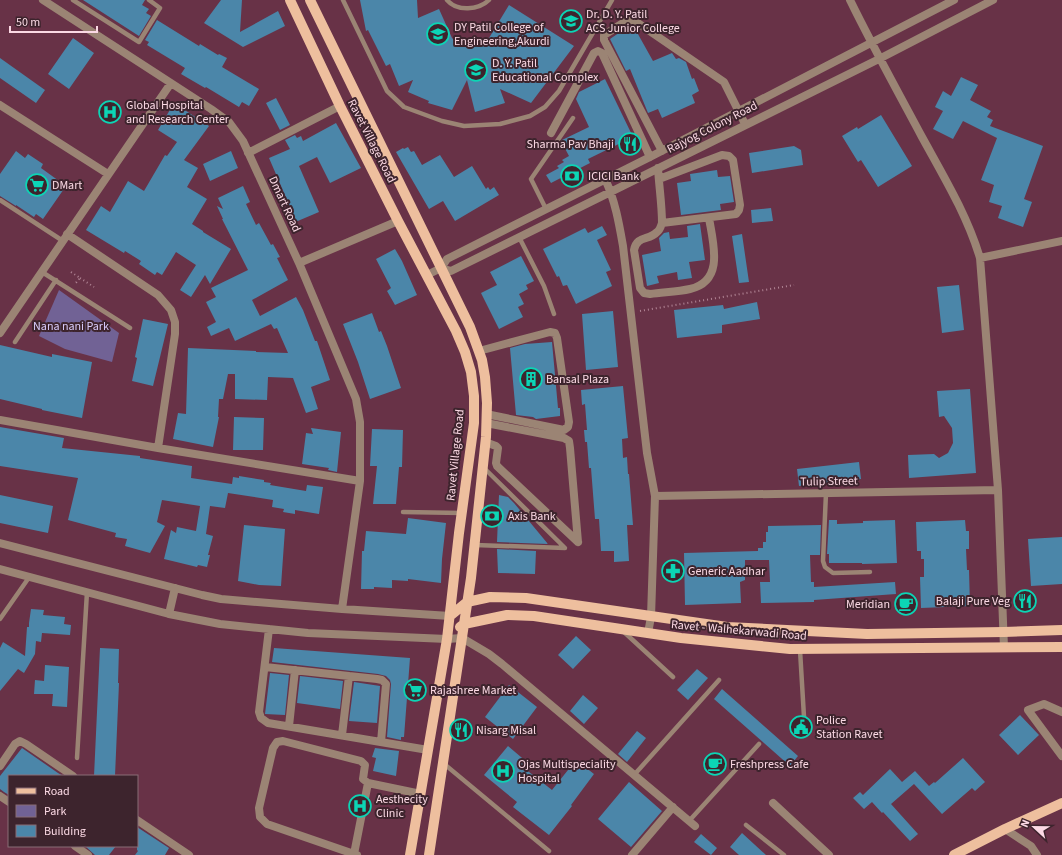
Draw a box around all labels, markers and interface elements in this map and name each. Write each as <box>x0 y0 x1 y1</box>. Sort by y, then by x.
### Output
place label: Dr. D. Y. Patil ACS Junior College <box>586 6 680 37</box>
scale bar <box>10 8 97 34</box>
school or university icon: Dr. D. Y. Patil ACS Junior College <box>558 8 584 34</box>
text: 50 m <box>16 14 40 31</box>
place label: DY Patil College of Engineering,Akurdi <box>454 19 550 50</box>
school or university icon: DY Patil College of Engineering,Akurdi <box>425 21 451 47</box>
place label: D. Y. Patil Educational Complex <box>492 55 599 86</box>
school or university icon: D. Y. Patil Educational Complex <box>463 57 489 83</box>
street label: Ravet Village Road <box>343 96 400 186</box>
place label: Global Hospital and Research Center <box>126 97 230 128</box>
street label: Rajyog Colony Road <box>664 97 760 158</box>
hospital icon: Global Hospital and Research Center <box>97 99 123 125</box>
restaurant icon: Sharma Pav Bhaji <box>617 131 643 157</box>
place label: Sharma Pav Bhaji <box>527 136 614 153</box>
bank icon: ICICI Bank <box>559 163 585 189</box>
place label: ICICI Bank <box>588 168 639 185</box>
supermarket icon: DMart <box>24 172 50 198</box>
street label: Dmart Road <box>264 174 305 235</box>
place label: DMart <box>52 177 82 194</box>
park label: Nana nani Park <box>33 318 109 335</box>
building icon: Bansal Plaza <box>518 366 544 392</box>
place label: Bansal Plaza <box>546 371 609 388</box>
street label: Ravet Village Road <box>442 408 469 502</box>
street label: Tulip Street <box>800 472 858 491</box>
bank icon: Axis Bank <box>479 503 505 529</box>
place label: Axis Bank <box>508 508 556 525</box>
pharmacy icon: Generic Aadhar <box>660 558 686 584</box>
place label: Generic Aadhar <box>688 563 766 580</box>
restaurant icon: Balaji Pure Veg <box>1012 588 1038 614</box>
cafe icon: Meridian <box>893 591 919 617</box>
place label: Balaji Pure Veg <box>936 593 1010 610</box>
place label: Meridian <box>846 596 890 613</box>
street label: Ravet - Walhekarwadi Road <box>670 616 808 645</box>
supermarket icon: Rajashree Market <box>402 677 428 703</box>
place label: Rajashree Market <box>430 682 516 699</box>
place label: Police Station Ravet <box>816 712 883 743</box>
public building icon: Police Station Ravet <box>788 714 814 740</box>
restaurant icon: Nisarg Misal <box>448 717 474 743</box>
place label: Nisarg Misal <box>476 722 536 739</box>
cafe icon: Freshpress Cafe <box>702 751 728 777</box>
place label: Ojas Multispeciality Hospital <box>518 756 616 787</box>
place label: Freshpress Cafe <box>730 756 809 773</box>
hospital icon: Ojas Multispeciality Hospital <box>490 758 516 784</box>
legend <box>8 775 138 847</box>
text: Road <box>44 783 70 800</box>
place label: Aesthecity Clinic <box>376 791 428 822</box>
hospital icon: Aesthecity Clinic <box>347 793 373 819</box>
text: Park <box>44 803 66 820</box>
north arrow <box>1014 807 1054 847</box>
text: N <box>1017 817 1034 830</box>
text: Building <box>44 823 86 840</box>

